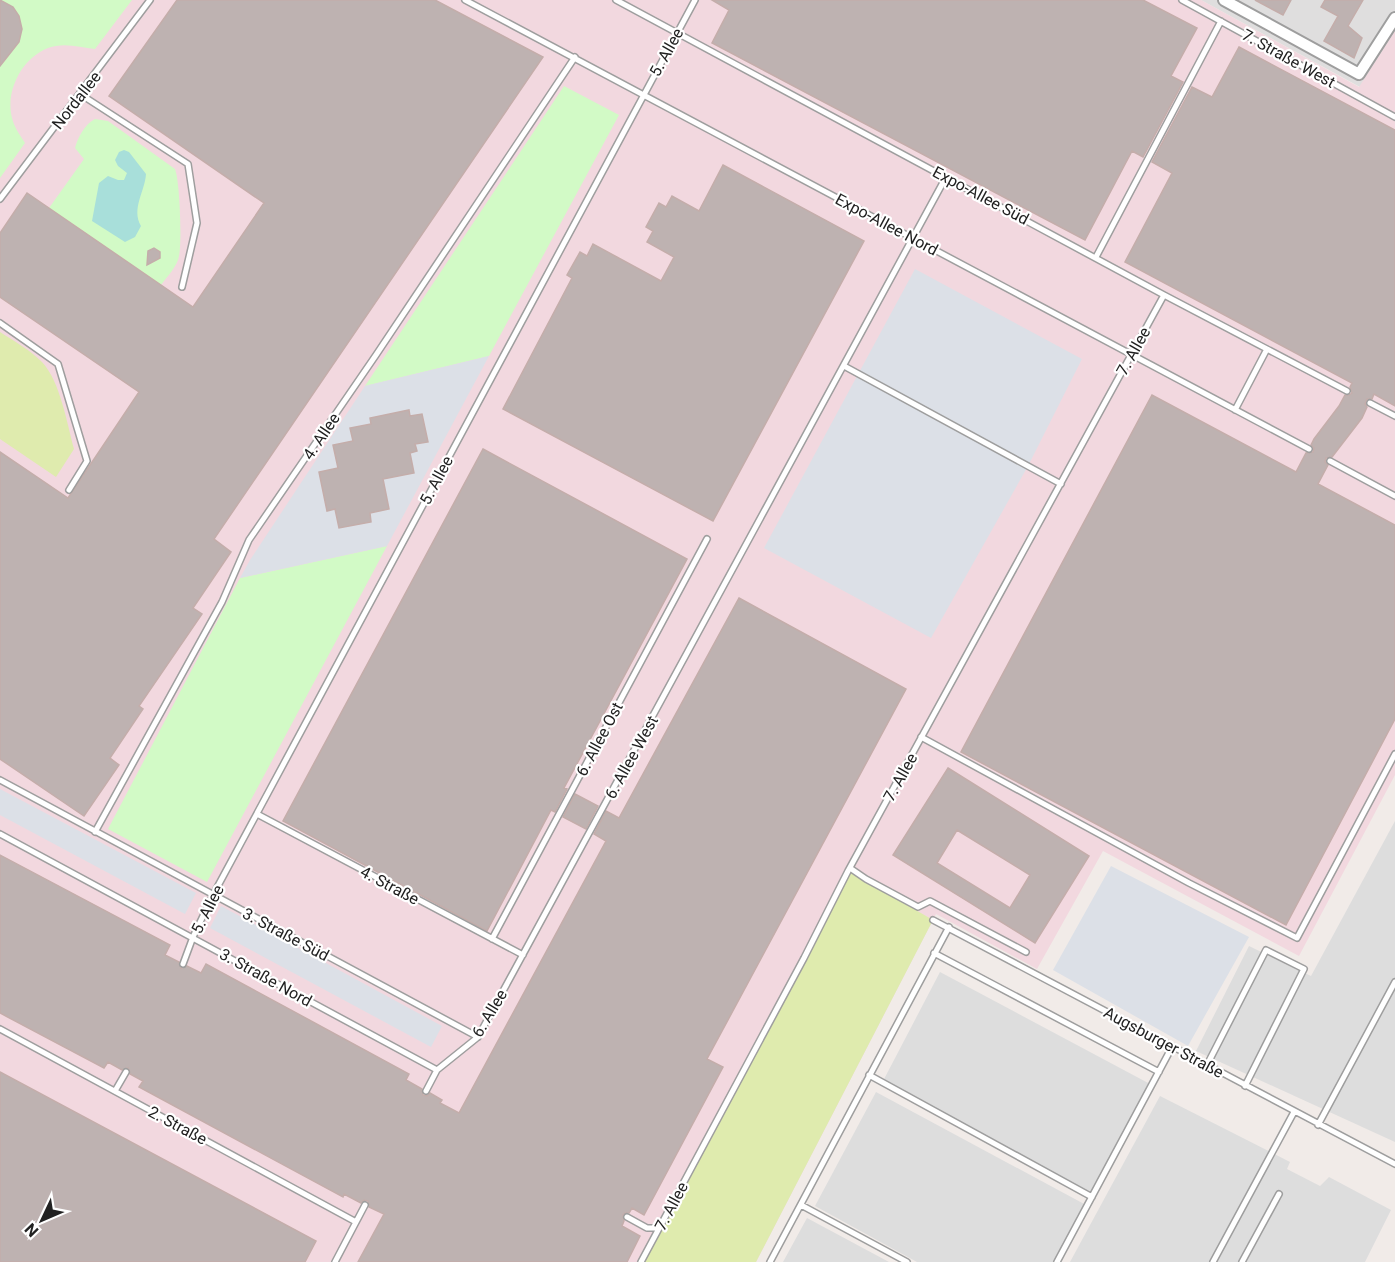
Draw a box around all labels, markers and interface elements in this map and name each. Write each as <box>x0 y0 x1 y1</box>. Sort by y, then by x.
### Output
street label: 5. Allee <box>645 25 687 80</box>
street label: 7. Straße West <box>1239 25 1339 92</box>
street label: Nordallee <box>48 68 105 133</box>
street label: Expo-Allee Süd <box>929 162 1032 229</box>
street label: Expo-Allee Nord <box>832 189 941 259</box>
street label: 7. Allee <box>1112 324 1154 379</box>
street label: 4. Allee <box>299 409 344 463</box>
street label: 5. Allee <box>416 453 457 508</box>
street label: 6. Allee Ost <box>572 699 627 779</box>
street label: 6. Allee West <box>601 712 662 802</box>
street label: 7. Allee <box>879 750 921 805</box>
street label: 4. Straße <box>357 862 422 909</box>
street label: 5. Allee <box>187 882 228 937</box>
street label: 3. Straße Süd <box>239 904 332 965</box>
street label: 3. Straße Nord <box>216 944 315 1011</box>
street label: 6. Allee <box>468 986 511 1041</box>
street label: Augsburger Straße <box>1101 1003 1227 1082</box>
street label: 2. Straße <box>145 1102 210 1149</box>
street label: 7. Allee <box>651 1179 692 1234</box>
north arrow <box>12 1190 72 1250</box>
text: N <box>21 1219 42 1241</box>

